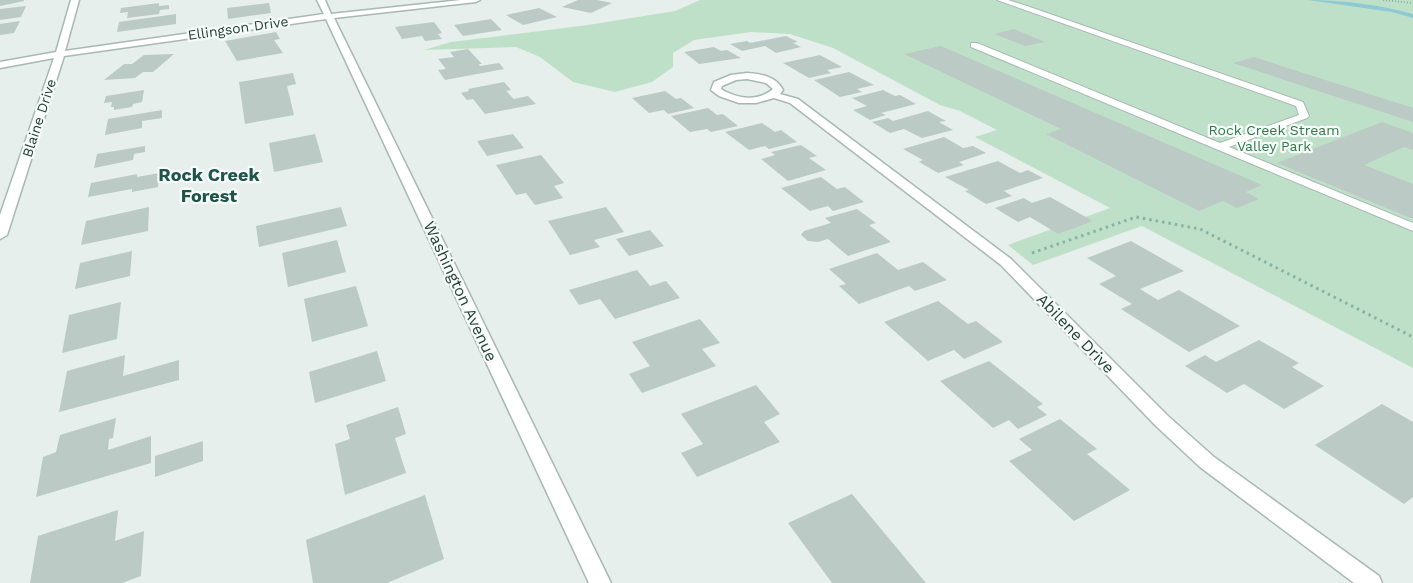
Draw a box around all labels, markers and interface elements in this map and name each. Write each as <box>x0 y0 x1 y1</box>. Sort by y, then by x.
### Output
street label: Ellingson Drive <box>187 13 289 43</box>
street label: Blaine Drive <box>19 77 59 159</box>
park label: Rock Creek Stream Valley Park <box>1208 122 1340 154</box>
district label: Rock Creek Forest <box>158 164 260 206</box>
street label: Washington Avenue <box>420 218 501 364</box>
street label: Abilene Drive <box>1033 290 1118 377</box>

